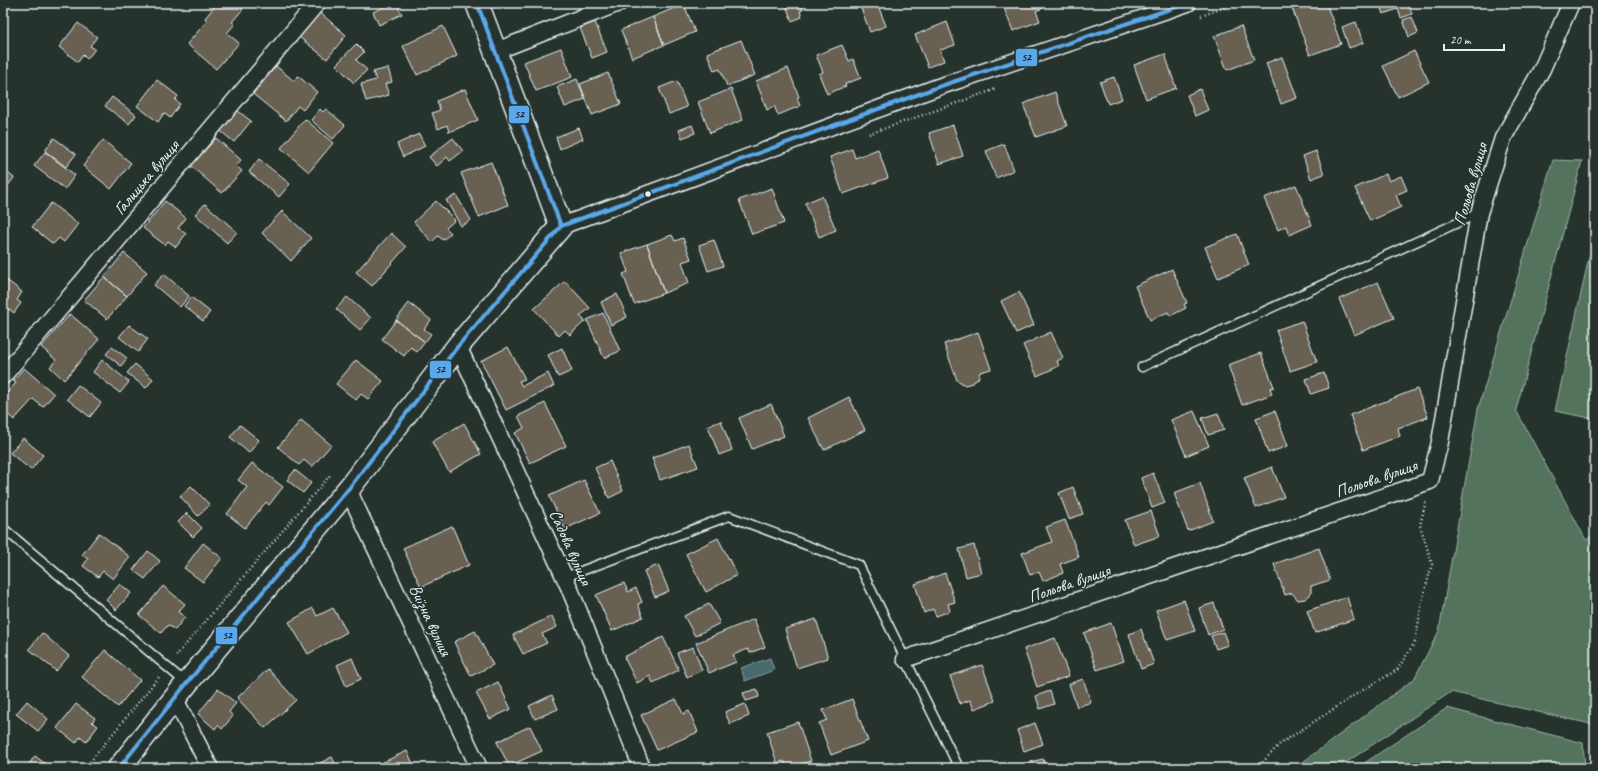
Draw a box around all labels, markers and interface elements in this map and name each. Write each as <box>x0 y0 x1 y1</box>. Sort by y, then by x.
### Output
scale bar <box>1444 26 1504 52</box>
text: 20 m <box>1450 32 1472 48</box>
line badge: 52 <box>1015 48 1038 67</box>
text: 52 <box>1021 50 1032 64</box>
line badge: 52 <box>508 105 530 124</box>
text: 52 <box>514 107 525 121</box>
street label: Галицька вулиця <box>109 135 184 219</box>
street label: Польова вулиця <box>1449 139 1493 228</box>
unlabelled marker <box>643 189 653 199</box>
line badge: 52 <box>429 360 452 379</box>
text: 52 <box>435 362 446 376</box>
street label: Польова вулиця <box>1333 454 1421 502</box>
street label: Садова вулиця <box>545 506 597 589</box>
street label: Польова вулиця <box>1026 559 1114 607</box>
street label: Виїзна вулиця <box>404 581 457 661</box>
line badge: 52 <box>215 626 238 645</box>
text: 52 <box>222 628 233 642</box>

